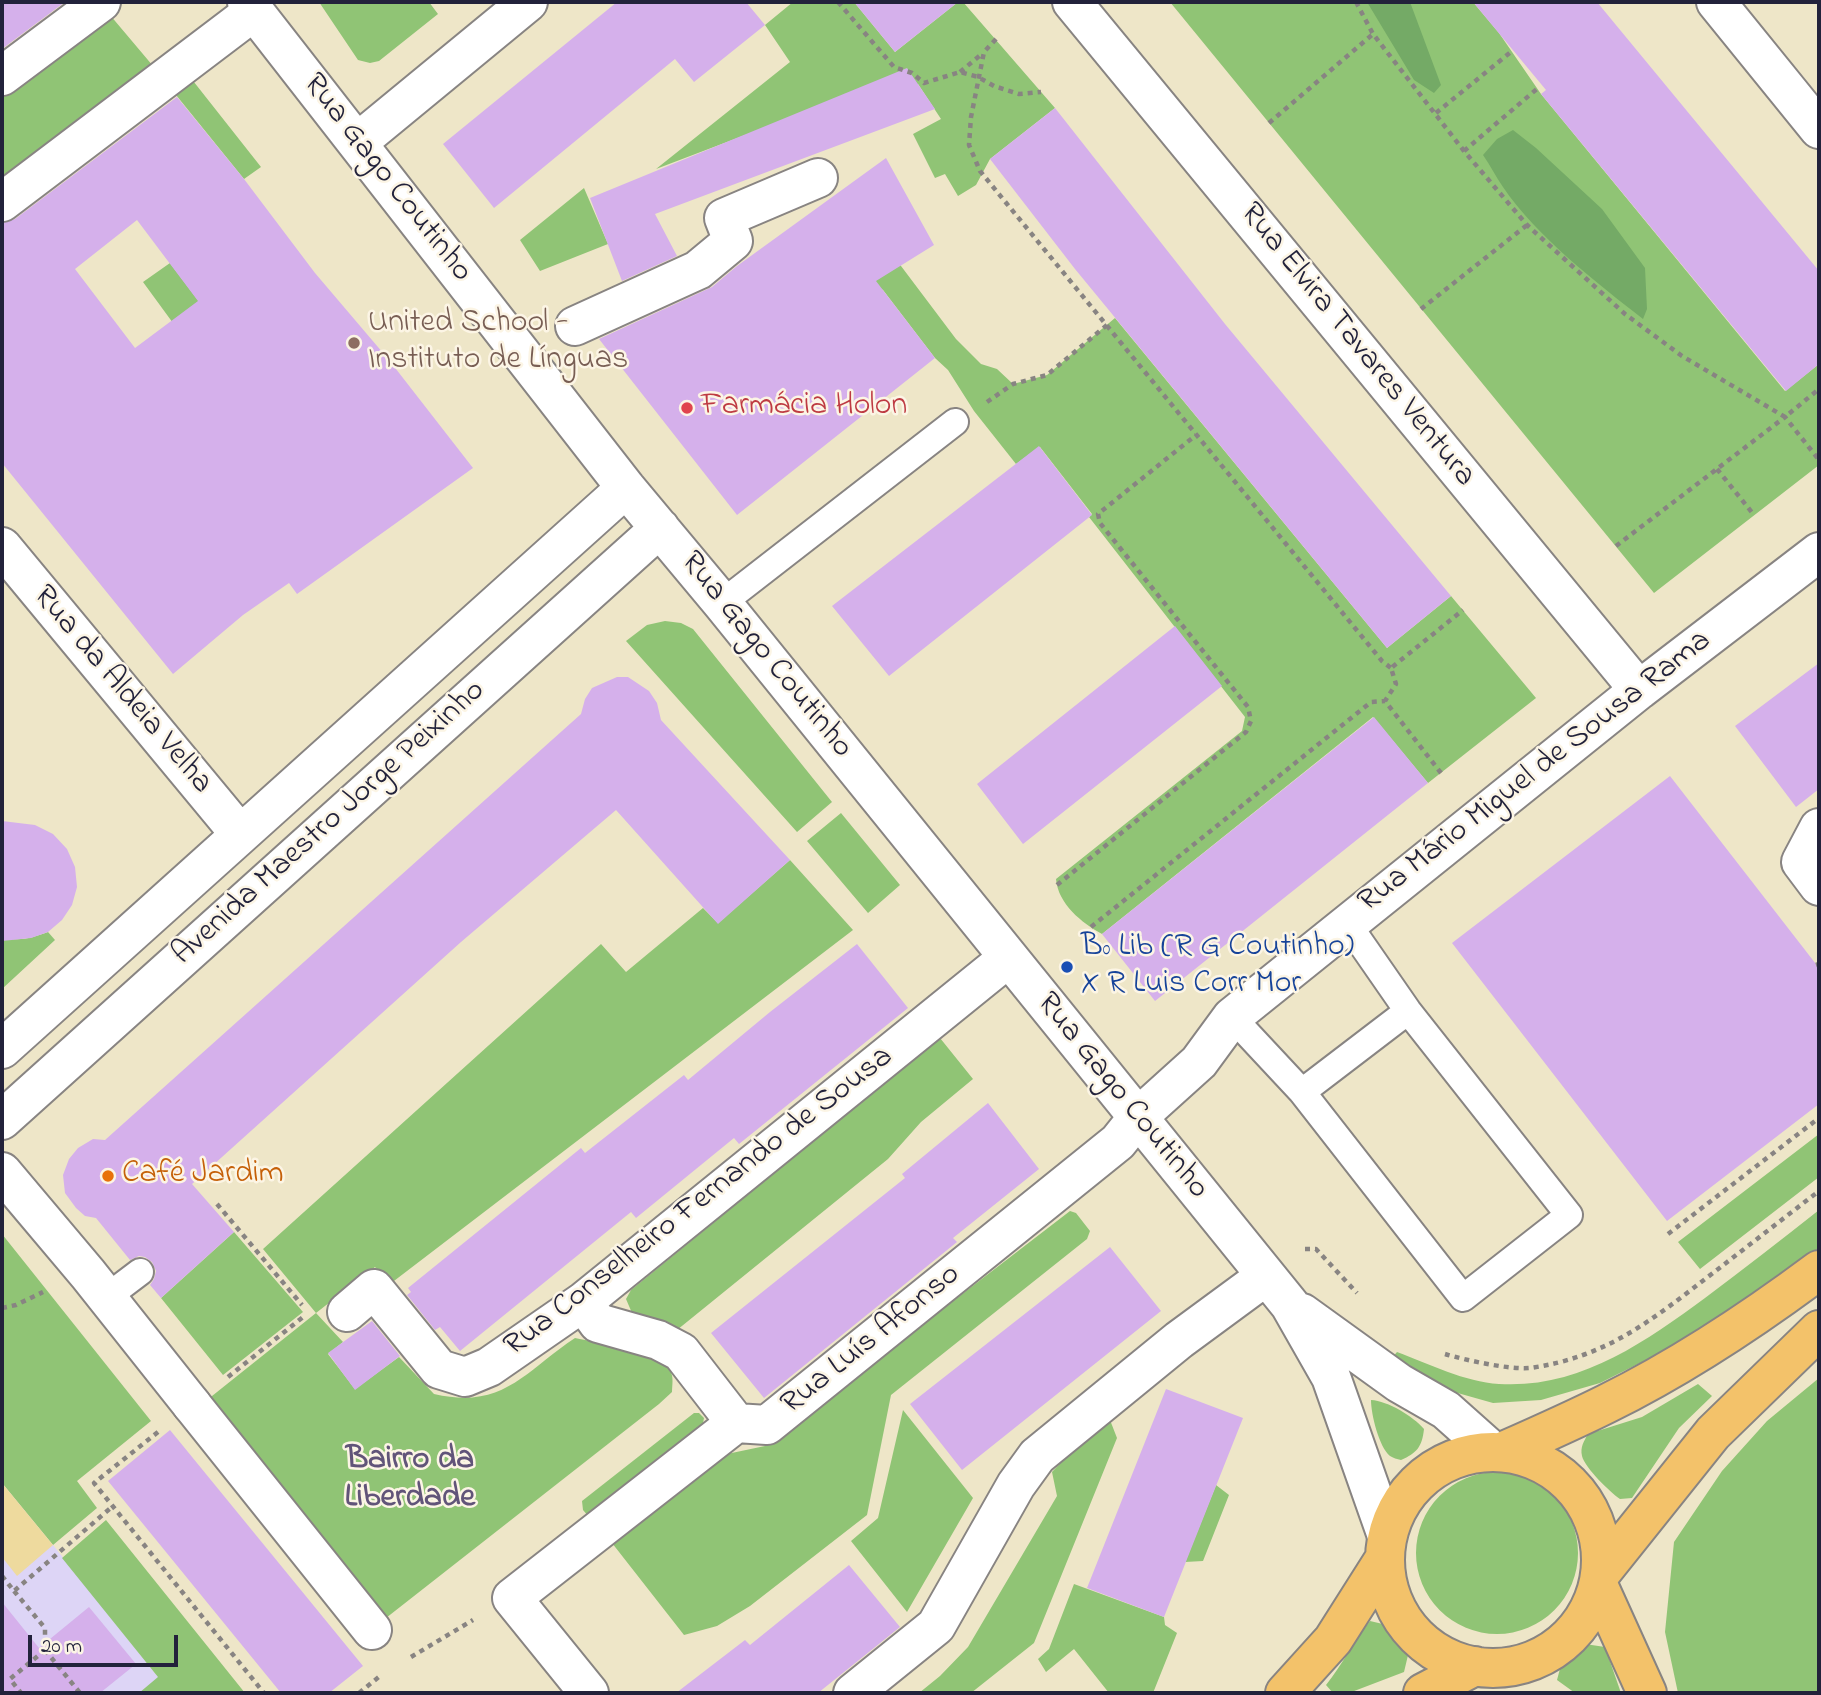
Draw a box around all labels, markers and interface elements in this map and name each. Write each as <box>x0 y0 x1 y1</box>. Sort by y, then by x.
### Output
street label: Rua Gago Coutinho <box>293 67 479 291</box>
street label: Rua Elvira Tavares Ventura <box>1230 196 1482 496</box>
place label: United School - Instituto de Línguas <box>368 306 628 381</box>
marker: United School - Instituto de Línguas <box>346 335 362 351</box>
place label: Farmácia Holon <box>701 389 907 427</box>
marker: Farmácia Holon <box>679 400 695 416</box>
street label: Rua Gago Coutinho <box>670 545 860 767</box>
street label: Rua da Aldeia Velha <box>23 579 219 803</box>
street label: Rua Mário Miguel de Sousa Rama <box>1352 623 1720 923</box>
street label: Avenida Maestro Jorge Peixinho <box>166 673 494 975</box>
place label: Bº Lib (R G Coutinho) X R Luis Corr Mor <box>1081 930 1354 1005</box>
marker: Bº Lib (R G Coutinho) X R Luis Corr Mor <box>1059 959 1075 975</box>
street label: Rua Gago Coutinho <box>1026 986 1216 1208</box>
street label: Rua Conselheiro Fernando de Sousa <box>498 1039 902 1367</box>
place label: Café Jardim <box>122 1157 284 1195</box>
marker: Café Jardim <box>100 1168 116 1184</box>
street label: Rua Luís Afonso <box>775 1257 969 1425</box>
district label: Bairro da Liberdade <box>345 1442 475 1520</box>
scale bar <box>32 1622 182 1666</box>
text: 20 m <box>41 1632 82 1662</box>

